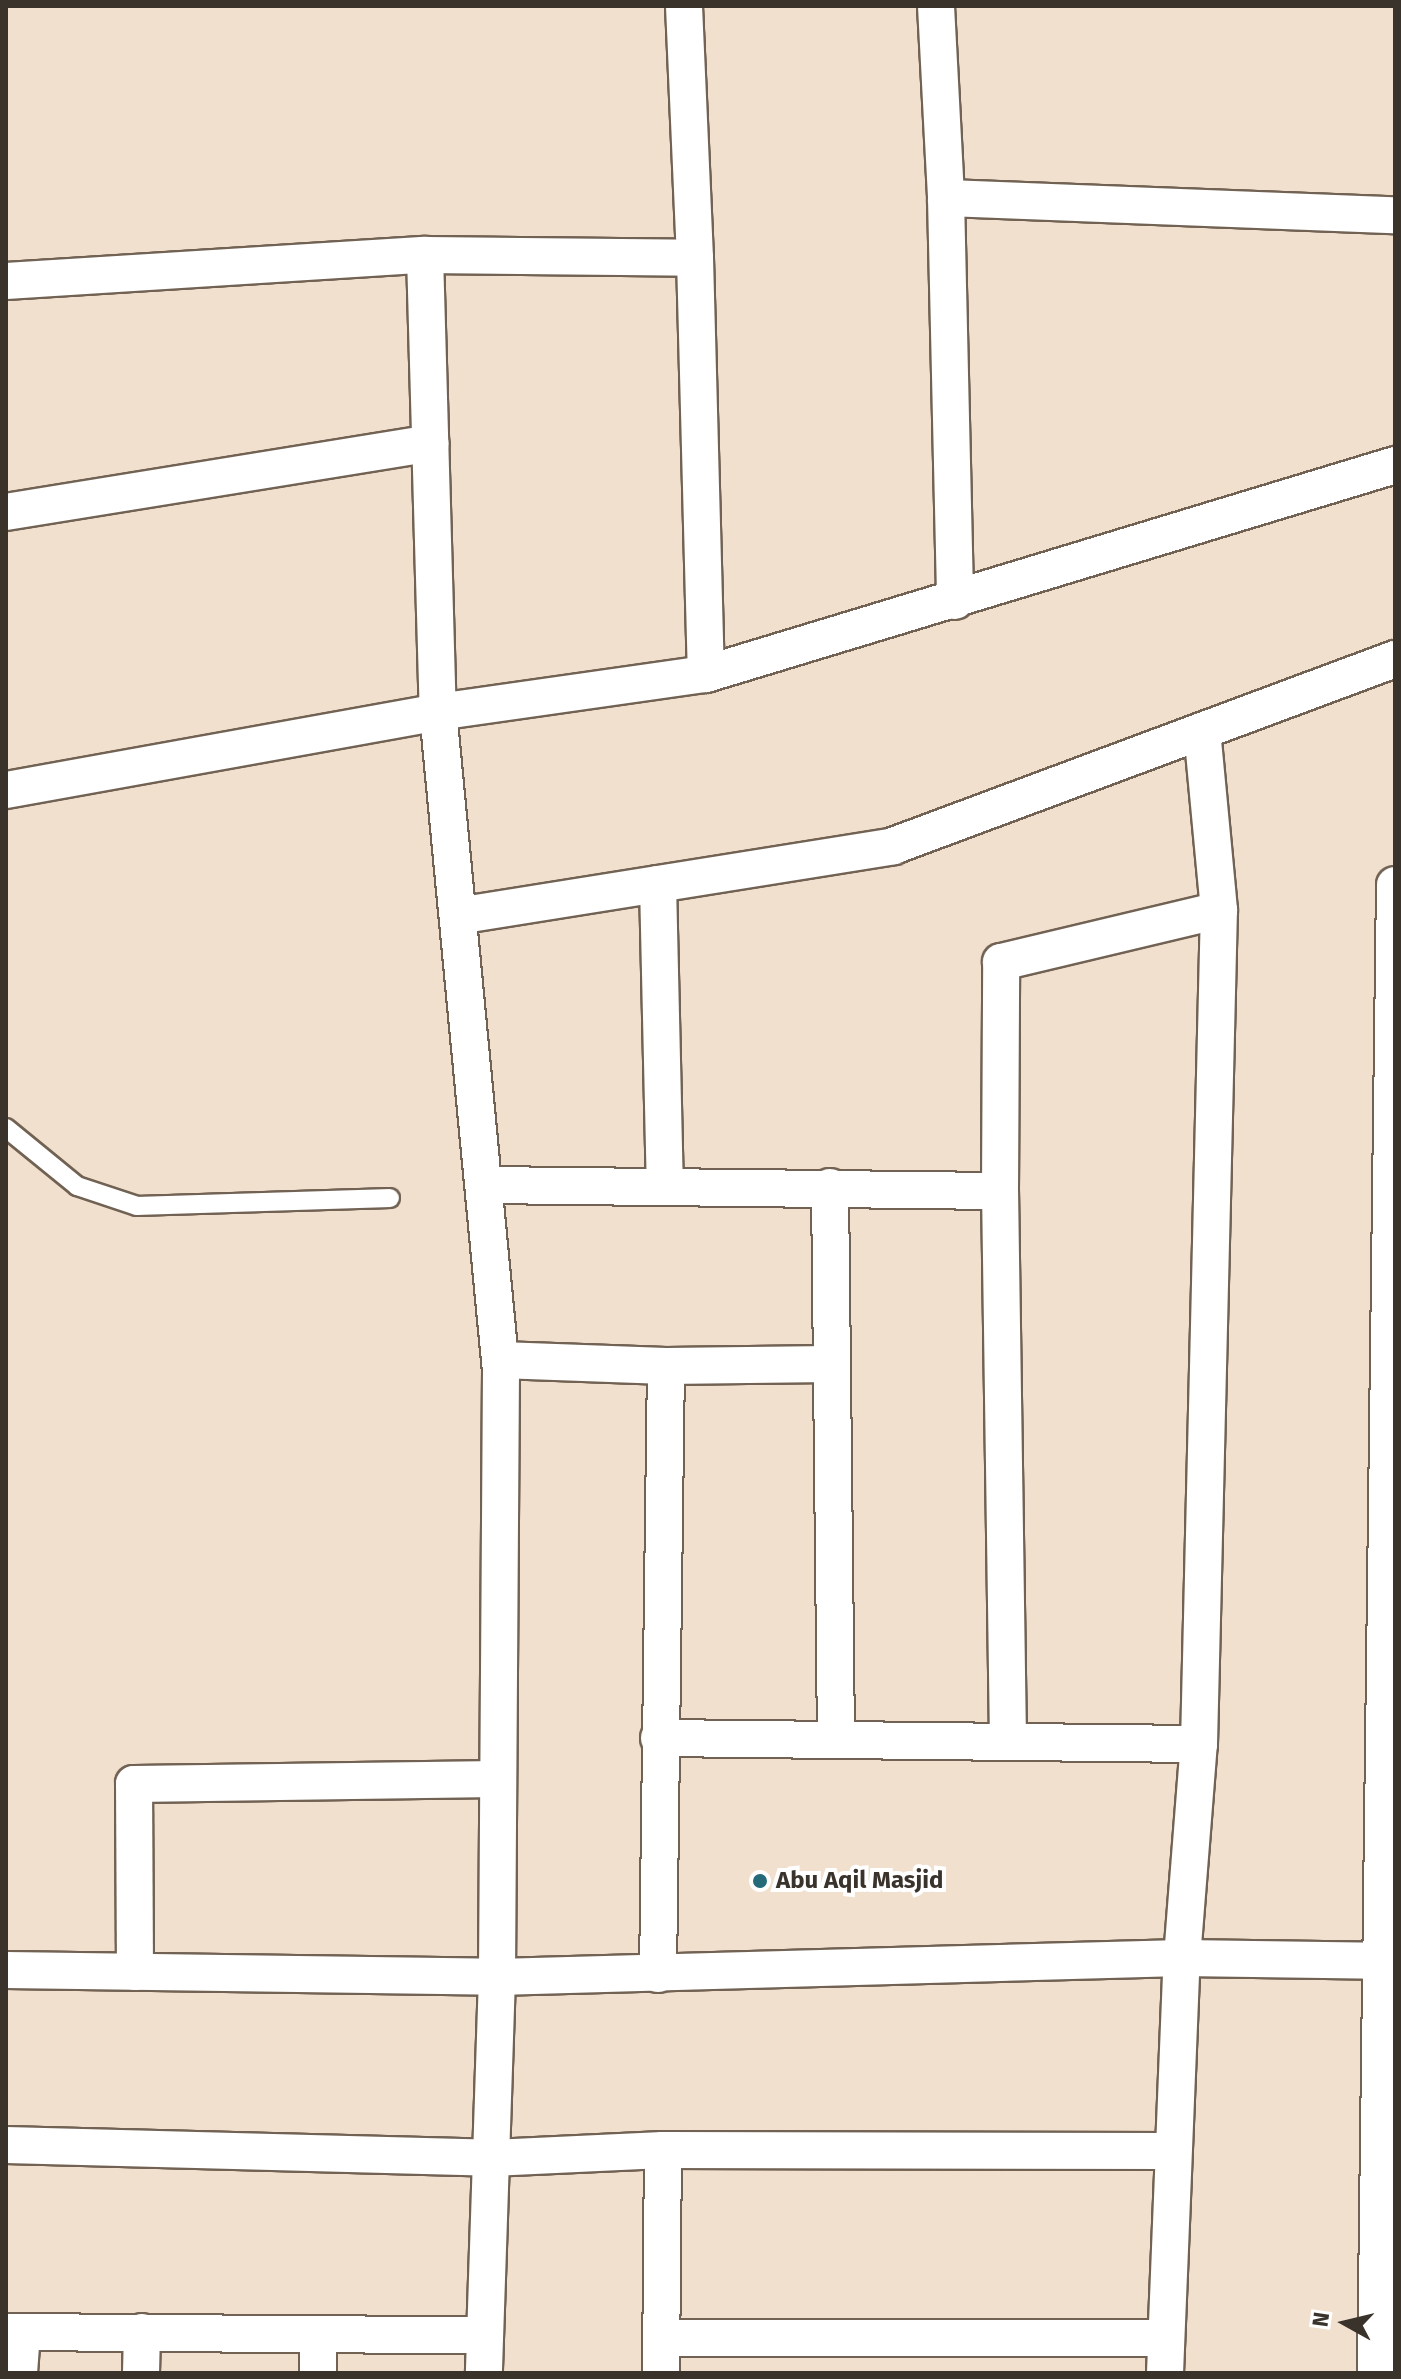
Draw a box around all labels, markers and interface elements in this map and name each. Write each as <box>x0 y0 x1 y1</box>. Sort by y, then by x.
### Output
place label: Abu Aqil Masjid <box>776 1867 943 1895</box>
marker: Abu Aqil Masjid <box>751 1872 769 1890</box>
north arrow <box>1305 2283 1385 2363</box>
text: N <box>1306 2310 1335 2329</box>

